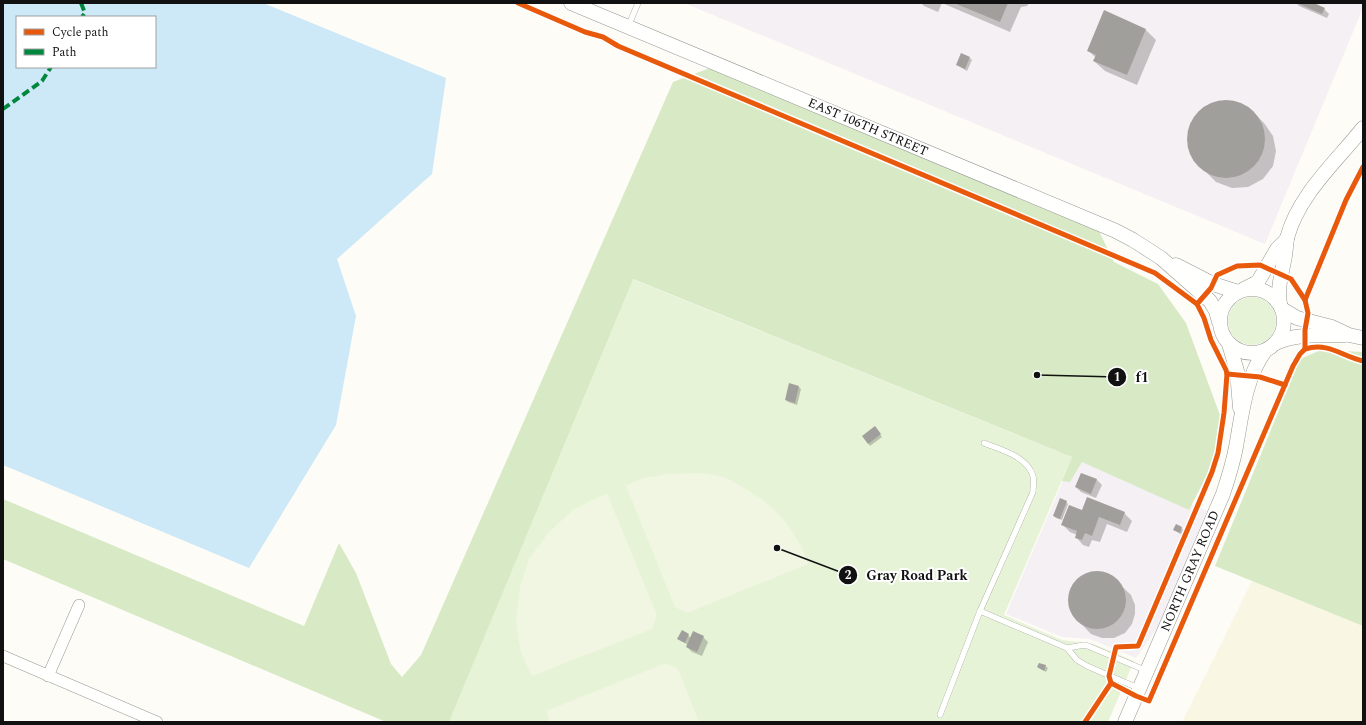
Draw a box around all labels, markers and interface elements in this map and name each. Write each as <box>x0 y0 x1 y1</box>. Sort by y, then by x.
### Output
legend <box>16 16 156 68</box>
text: Cycle path <box>52 23 109 42</box>
text: Path <box>52 43 77 62</box>
street label: EAST 106TH STREET <box>805 93 932 162</box>
callout: f1 <box>1107 364 1156 390</box>
text: f1 <box>1135 367 1149 388</box>
text: 1 <box>1114 368 1120 387</box>
street label: NORTH GRAY ROAD <box>1155 507 1225 635</box>
callout: Gray Road Park <box>838 562 976 588</box>
text: Gray Road Park <box>866 565 968 586</box>
text: 2 <box>845 566 852 585</box>

